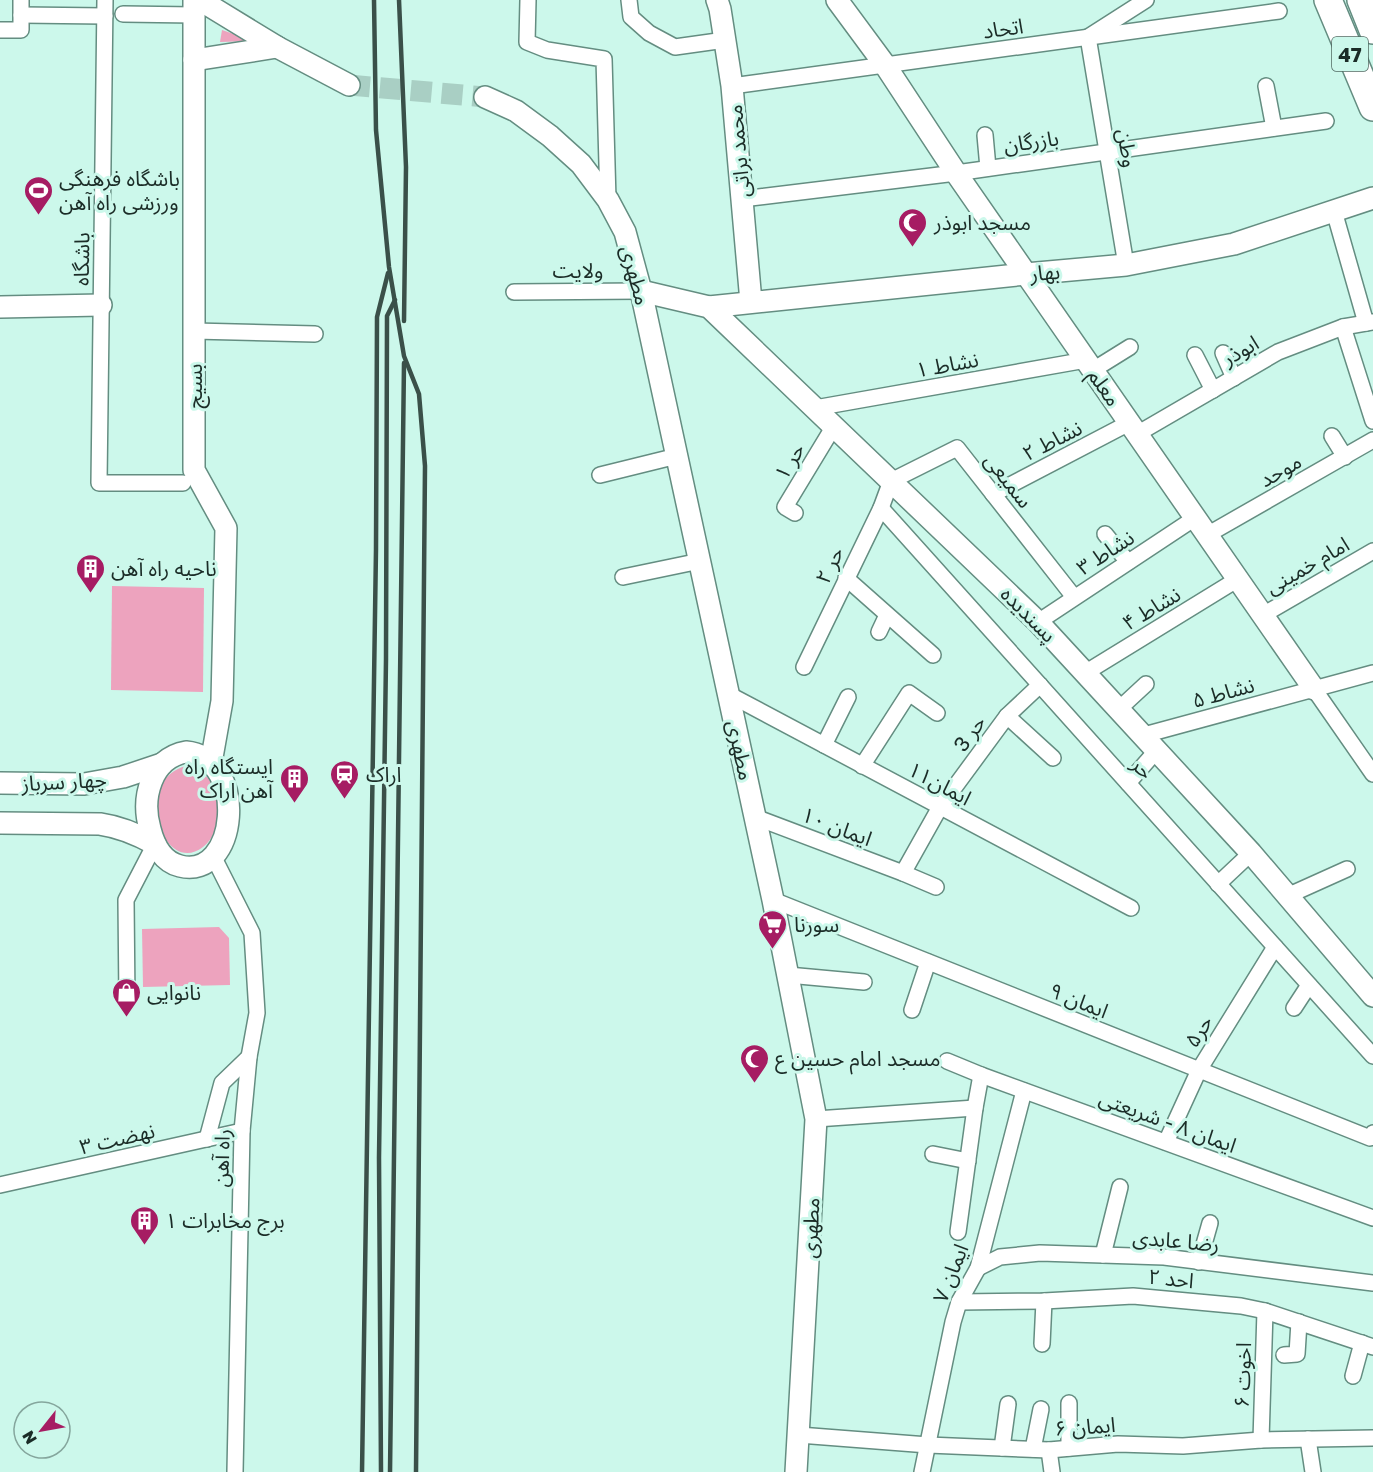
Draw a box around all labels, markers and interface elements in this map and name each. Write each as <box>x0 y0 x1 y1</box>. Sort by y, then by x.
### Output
street label: اتحاد <box>981 12 1025 44</box>
road number: 47 <box>1332 37 1368 71</box>
street label: محمد براتی <box>721 103 755 199</box>
street label: بازرگان <box>1002 124 1060 158</box>
street label: وطن <box>1112 127 1144 169</box>
place label: باشگاه فرهنگی ورزشی راه آهن <box>59 165 180 215</box>
sports icon: باشگاه فرهنگی ورزشی راه آهن <box>22 174 54 216</box>
mosque icon: مسجد ابوذر <box>897 206 929 248</box>
place label: مسجد ابوذر <box>933 209 1031 235</box>
street label: باشگاه <box>68 232 94 286</box>
street label: مطهری <box>616 242 656 308</box>
street label: ولایت <box>553 257 603 283</box>
street label: بهار <box>1028 258 1061 286</box>
street label: ابوذر <box>1216 329 1263 371</box>
street label: نشاط ۱ <box>914 346 980 382</box>
street label: معلم <box>1080 363 1127 413</box>
street label: بسیج <box>181 364 210 408</box>
street label: نشاط ۲ <box>1018 414 1086 466</box>
street label: حر ۱ <box>768 438 810 484</box>
street label: سمیعی <box>979 447 1039 513</box>
street label: موحد <box>1254 448 1306 492</box>
street label: نشاط ۳ <box>1071 524 1139 580</box>
street label: امام خمینی <box>1260 531 1356 603</box>
street label: حر ۲ <box>809 542 849 588</box>
building icon: ناحیه راه آهن <box>74 552 106 594</box>
place label: ناحیه راه آهن <box>111 555 217 581</box>
street label: پسندیده <box>995 581 1062 648</box>
street label: نشاط ۴ <box>1117 581 1185 635</box>
street label: نشاط ۵ <box>1189 671 1257 713</box>
street label: حر 3 <box>947 710 991 756</box>
street label: مطهری <box>722 718 760 782</box>
street label: حر <box>1126 751 1160 784</box>
place label: ایستگاه راه آهن اراک <box>185 753 274 803</box>
street label: ایمان۱۱ <box>904 756 976 810</box>
station icon: اراک <box>329 758 361 800</box>
place label: اراک <box>366 761 402 787</box>
building icon: ایستگاه راه آهن اراک <box>278 762 310 804</box>
street label: چهار سرباز <box>20 766 108 797</box>
street label: ایمان ۱۰ <box>798 801 876 851</box>
supermarket icon: سورنا <box>757 908 789 950</box>
place label: سورنا <box>794 911 839 937</box>
shop icon: نانوایی <box>110 976 142 1018</box>
street label: ایمان ۹ <box>1046 976 1112 1024</box>
place label: نانوایی <box>147 979 201 1005</box>
street label: حر۵ <box>1178 1010 1218 1052</box>
mosque icon: مسجد امام حسین ع <box>738 1042 770 1084</box>
place label: مسجد امام حسین ع <box>775 1045 941 1075</box>
street label: ایمان ۸ - شریعتی <box>1096 1084 1240 1158</box>
street label: نهضت ۳ <box>77 1117 157 1159</box>
street label: راه آهن <box>207 1128 235 1188</box>
street label: مطهری <box>795 1197 825 1259</box>
building icon: برج مخابرات ۱ <box>128 1204 160 1246</box>
place label: برج مخابرات ۱ <box>165 1207 285 1236</box>
street label: رضا عابدی <box>1132 1223 1220 1257</box>
street label: ایمان ۷ <box>926 1240 974 1306</box>
street label: احد ۲ <box>1147 1263 1195 1293</box>
street label: اخوت ۶ <box>1228 1342 1256 1408</box>
north arrow <box>12 1400 72 1460</box>
street label: ایمان ۶ <box>1054 1411 1116 1441</box>
text: N <box>17 1427 41 1448</box>

